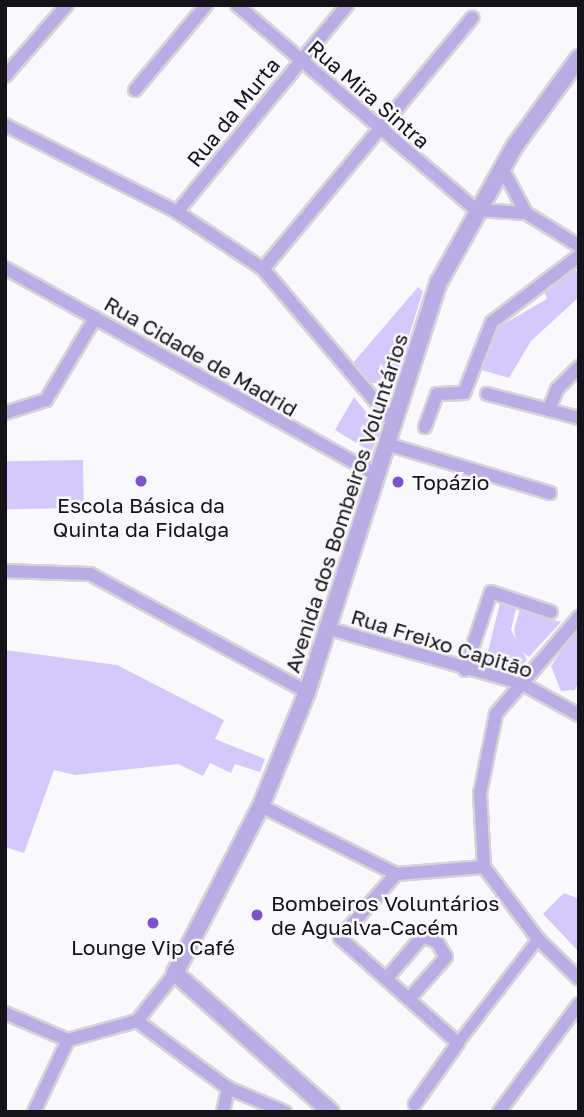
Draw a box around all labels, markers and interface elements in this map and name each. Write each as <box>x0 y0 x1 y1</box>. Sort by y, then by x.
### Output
street label: Rua Mira Sintra <box>303 34 435 154</box>
street label: Rua da Murta <box>181 52 285 172</box>
street label: Rua Cidade de Madrid <box>100 290 302 422</box>
street label: Avenida dos Bombeiros Voluntários <box>279 330 413 676</box>
place label: Topázio <box>412 469 489 495</box>
marker: Escola Básica da Quinta da Fidalga <box>133 473 149 489</box>
marker: Topázio <box>390 474 406 490</box>
place label: Escola Básica da Quinta da Fidalga <box>53 492 229 542</box>
street label: Rua Freixo Capitão <box>348 603 536 683</box>
place label: Bombeiros Voluntários de Agualva-Cacém <box>271 890 499 940</box>
marker: Bombeiros Voluntários de Agualva-Cacém <box>249 907 265 923</box>
marker: Lounge Vip Café <box>145 915 161 931</box>
place label: Lounge Vip Café <box>71 934 235 960</box>

